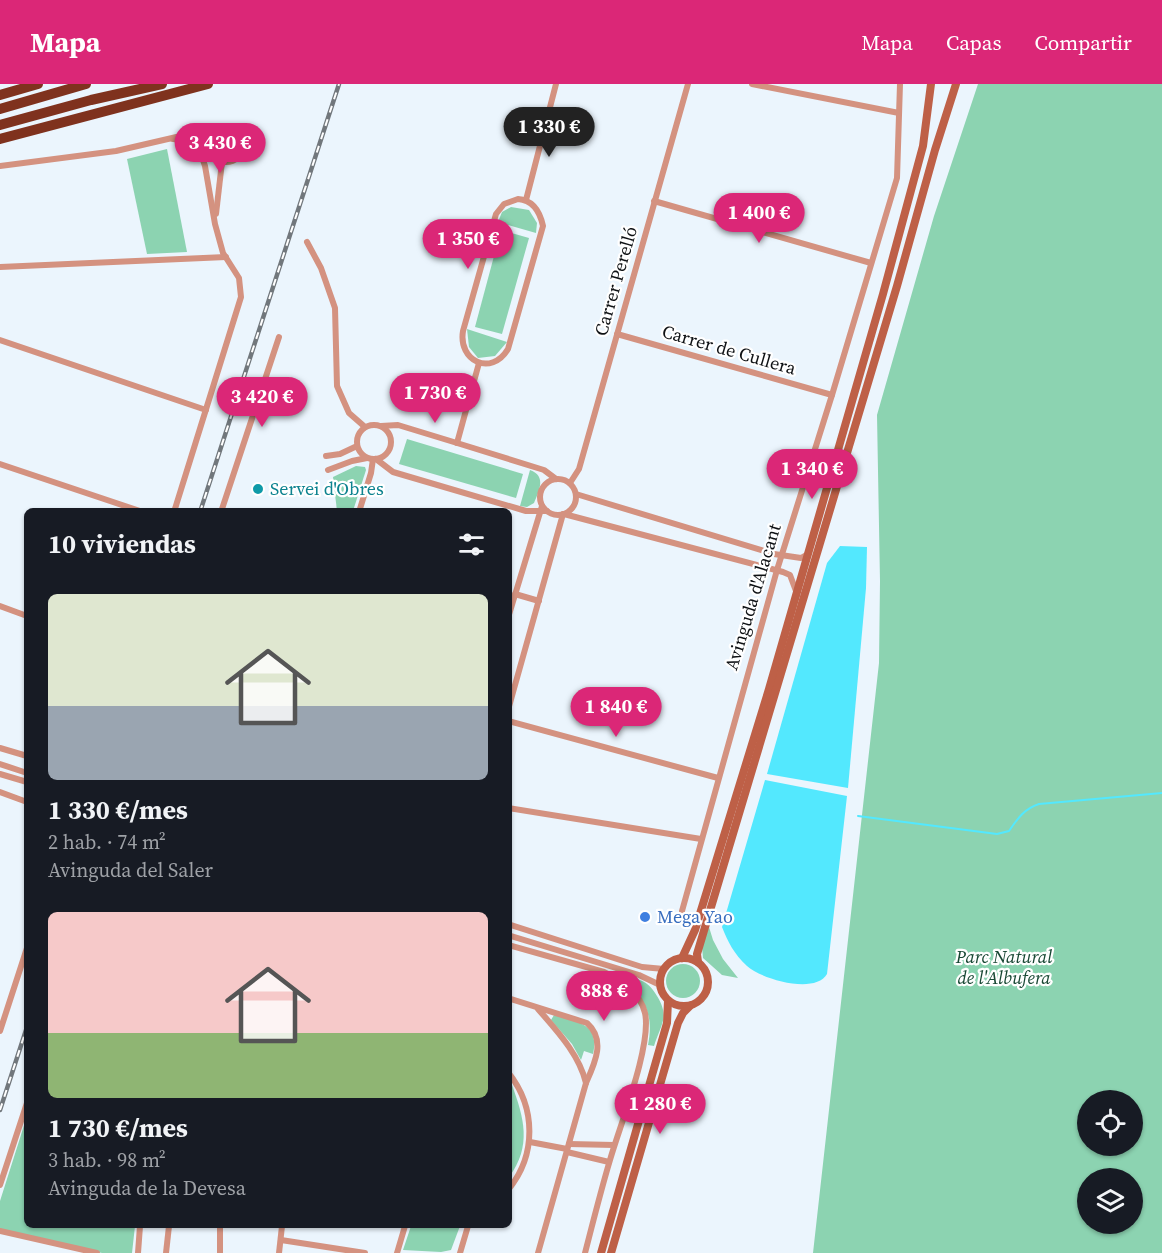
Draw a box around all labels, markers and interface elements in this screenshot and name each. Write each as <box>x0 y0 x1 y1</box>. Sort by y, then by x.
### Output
text: Mapa <box>30 23 101 61</box>
text: Mapa <box>861 28 913 57</box>
text: Capas <box>946 28 1002 57</box>
text: Compartir <box>1035 28 1132 57</box>
pin: 1 330 € <box>494 107 604 158</box>
text: 1 330 € <box>518 112 580 140</box>
pin: 3 430 € <box>165 123 275 174</box>
text: 3 430 € <box>189 128 251 156</box>
pin: 1 400 € <box>704 193 814 244</box>
text: 1 400 € <box>728 198 790 226</box>
pin: 1 350 € <box>413 219 523 270</box>
street label: Carrer Perelló <box>588 223 643 339</box>
text: 1 350 € <box>437 224 499 252</box>
street label: Carrer de Cullera <box>659 318 800 381</box>
pin: 1 730 € <box>380 373 490 424</box>
pin: 3 420 € <box>207 377 317 428</box>
text: 1 730 € <box>404 378 466 406</box>
text: 3 420 € <box>231 382 293 410</box>
pin: 1 340 € <box>757 449 867 500</box>
text: 1 340 € <box>781 454 843 482</box>
place label: Servei d'Obres <box>270 476 384 501</box>
marker: Servei d'Obres <box>251 482 265 496</box>
street label: Avinguda d'Alacant <box>718 521 787 673</box>
text: 10 viviendas <box>48 526 196 562</box>
icon: filters <box>455 528 488 561</box>
icon: home <box>214 633 322 741</box>
pin: 1 840 € <box>561 687 671 738</box>
text: 1 840 € <box>585 692 647 720</box>
text: 1 330 €/mes <box>48 792 188 828</box>
text: 2 hab. · 74 m² <box>48 828 166 856</box>
text: Avinguda del Saler <box>48 856 213 884</box>
place label: Mega Yao <box>657 904 733 929</box>
marker: Mega Yao <box>638 910 652 924</box>
park label: Parc Natural de l'Albufera <box>955 944 1052 990</box>
icon: home <box>214 951 322 1059</box>
pin: 888 € <box>562 971 646 1022</box>
text: 888 € <box>580 976 628 1004</box>
pin: 1 280 € <box>605 1084 715 1135</box>
text: 1 280 € <box>629 1089 691 1117</box>
map controls <box>1077 1090 1143 1234</box>
button: locate <box>1077 1090 1143 1156</box>
text: 1 730 €/mes <box>48 1110 188 1146</box>
text: 3 hab. · 98 m² <box>48 1146 166 1174</box>
button: layers <box>1077 1168 1143 1234</box>
text: Avinguda de la Devesa <box>48 1174 246 1202</box>

